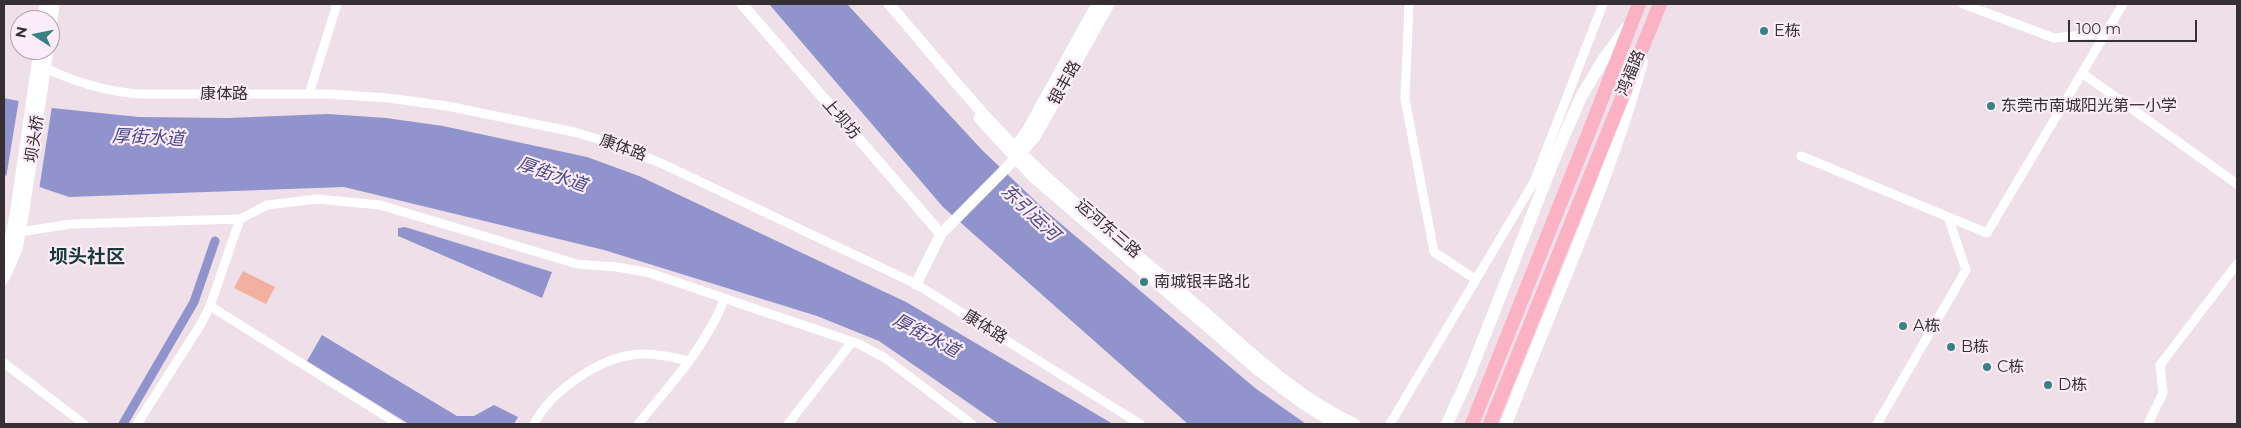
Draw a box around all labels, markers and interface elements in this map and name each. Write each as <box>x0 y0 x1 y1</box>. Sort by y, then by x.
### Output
north arrow <box>10 10 60 60</box>
scale bar <box>2071 10 2200 42</box>
text: 100 m <box>2076 19 2121 38</box>
place label: E栋 <box>1774 21 1801 41</box>
text: N <box>11 25 31 40</box>
marker: E栋 <box>1758 25 1770 37</box>
street label: 鸿福路 <box>1613 47 1649 99</box>
street label: 银丰路 <box>1045 57 1085 109</box>
street label: 康体路 <box>200 84 248 104</box>
street label: 上坝坊 <box>818 95 864 143</box>
place label: 东莞市南城阳光第一小学 <box>2001 96 2177 116</box>
marker: 东莞市南城阳光第一小学 <box>1985 100 1997 112</box>
street label: 坝头桥 <box>22 114 48 164</box>
water label: 厚街水道 <box>111 125 185 151</box>
street label: 康体路 <box>597 131 649 165</box>
water label: 厚街水道 <box>514 153 590 197</box>
water label: 东引运河 <box>996 181 1064 245</box>
street label: 运河东三路 <box>1072 196 1144 262</box>
district label: 坝头社区 <box>49 246 125 268</box>
place label: 南城银丰路北 <box>1154 272 1250 292</box>
marker: 南城银丰路北 <box>1138 276 1150 288</box>
street label: 康体路 <box>960 306 1010 348</box>
water label: 厚街水道 <box>889 310 963 362</box>
place label: A栋 <box>1913 316 1940 336</box>
marker: A栋 <box>1897 320 1909 332</box>
place label: B栋 <box>1961 337 1989 357</box>
marker: B栋 <box>1945 341 1957 353</box>
place label: C栋 <box>1997 357 2024 377</box>
marker: C栋 <box>1981 361 1993 373</box>
place label: D栋 <box>2058 375 2087 395</box>
marker: D栋 <box>2042 379 2054 391</box>

